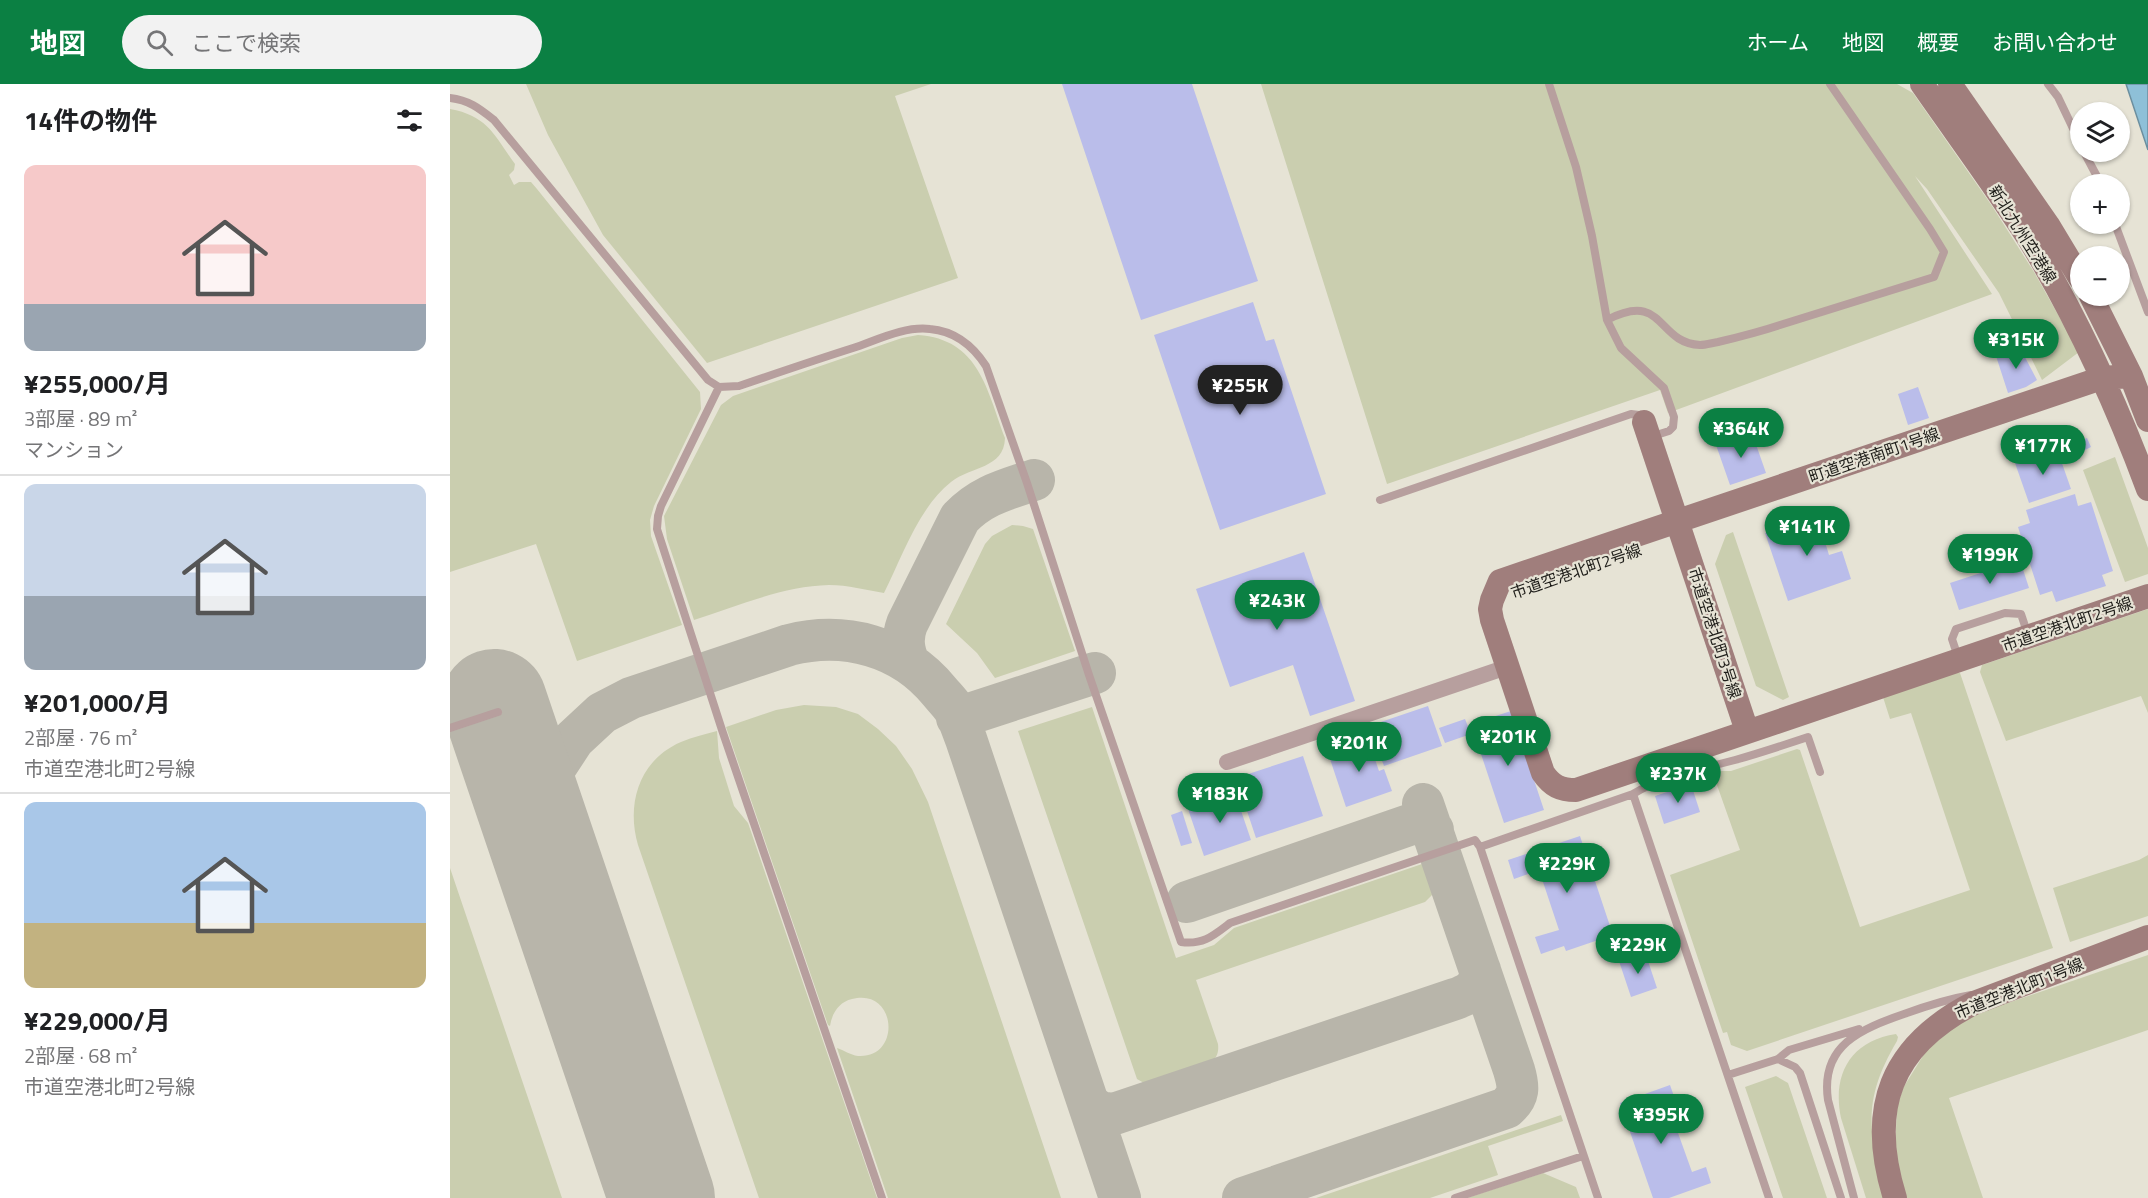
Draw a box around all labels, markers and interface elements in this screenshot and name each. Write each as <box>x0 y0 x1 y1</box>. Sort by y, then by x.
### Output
search box <box>122 15 542 69</box>
text: 地図 <box>30 21 86 64</box>
icon: search <box>143 26 176 59</box>
text: ここで検索 <box>191 26 301 60</box>
text: ホーム <box>1747 26 1809 58</box>
text: 地図 <box>1842 26 1884 58</box>
text: 概要 <box>1917 26 1959 58</box>
text: お問い合わせ <box>1992 26 2118 58</box>
text: 14件の物件 <box>24 101 157 140</box>
map controls <box>2070 102 2130 306</box>
button: layers <box>2070 102 2130 162</box>
icon: filters <box>393 104 426 137</box>
button: + <box>2070 174 2130 234</box>
street label: 新北九州空港線 <box>1983 180 2063 288</box>
icon: home <box>171 204 279 312</box>
button: − <box>2070 246 2130 306</box>
pin: ¥315K <box>1974 319 2058 370</box>
text: ¥315K <box>1988 323 2044 354</box>
text: ¥255,000/月 <box>24 364 171 403</box>
pin: ¥255K <box>1198 365 1282 416</box>
text: ¥255K <box>1212 369 1268 400</box>
text: 3部屋 · 89 m² <box>24 403 137 434</box>
pin: ¥364K <box>1699 408 1783 459</box>
text: ¥364K <box>1713 412 1769 443</box>
street label: 町道空港南町1号線 <box>1805 421 1943 489</box>
pin: ¥177K <box>2001 425 2085 476</box>
text: ¥177K <box>2015 429 2071 460</box>
text: マンション <box>24 434 124 465</box>
pin: ¥141K <box>1765 506 1849 557</box>
text: ¥141K <box>1779 510 1835 541</box>
icon: home <box>171 523 279 631</box>
pin: ¥199K <box>1948 534 2032 585</box>
street label: 市道空港北町2号線 <box>1507 537 1645 605</box>
text: ¥199K <box>1962 538 2018 569</box>
street label: 市道空港北町3号線 <box>1682 564 1748 702</box>
pin: ¥243K <box>1235 580 1319 631</box>
text: ¥243K <box>1249 584 1305 615</box>
street label: 市道空港北町2号線 <box>1998 590 2136 658</box>
text: ¥201,000/月 <box>24 683 171 722</box>
pin: ¥201K <box>1466 716 1550 767</box>
text: ¥201K <box>1480 720 1536 751</box>
text: 2部屋 · 76 m² <box>24 722 137 753</box>
pin: ¥201K <box>1317 722 1401 773</box>
text: ¥201K <box>1331 726 1387 757</box>
text: 市道空港北町2号線 <box>24 753 195 784</box>
pin: ¥237K <box>1636 753 1720 804</box>
text: ¥237K <box>1650 757 1706 788</box>
pin: ¥183K <box>1178 773 1262 824</box>
text: ¥183K <box>1192 777 1248 808</box>
icon: home <box>171 841 279 949</box>
pin: ¥229K <box>1525 843 1609 894</box>
text: ¥229K <box>1539 847 1595 878</box>
pin: ¥229K <box>1596 924 1680 975</box>
text: ¥229K <box>1610 928 1666 959</box>
street label: 市道空港北町1号線 <box>1951 951 2087 1025</box>
text: ¥229,000/月 <box>24 1001 171 1040</box>
text: 2部屋 · 68 m² <box>24 1040 137 1071</box>
text: 市道空港北町2号線 <box>24 1071 195 1102</box>
pin: ¥395K <box>1619 1094 1703 1145</box>
text: ¥395K <box>1633 1098 1689 1129</box>

